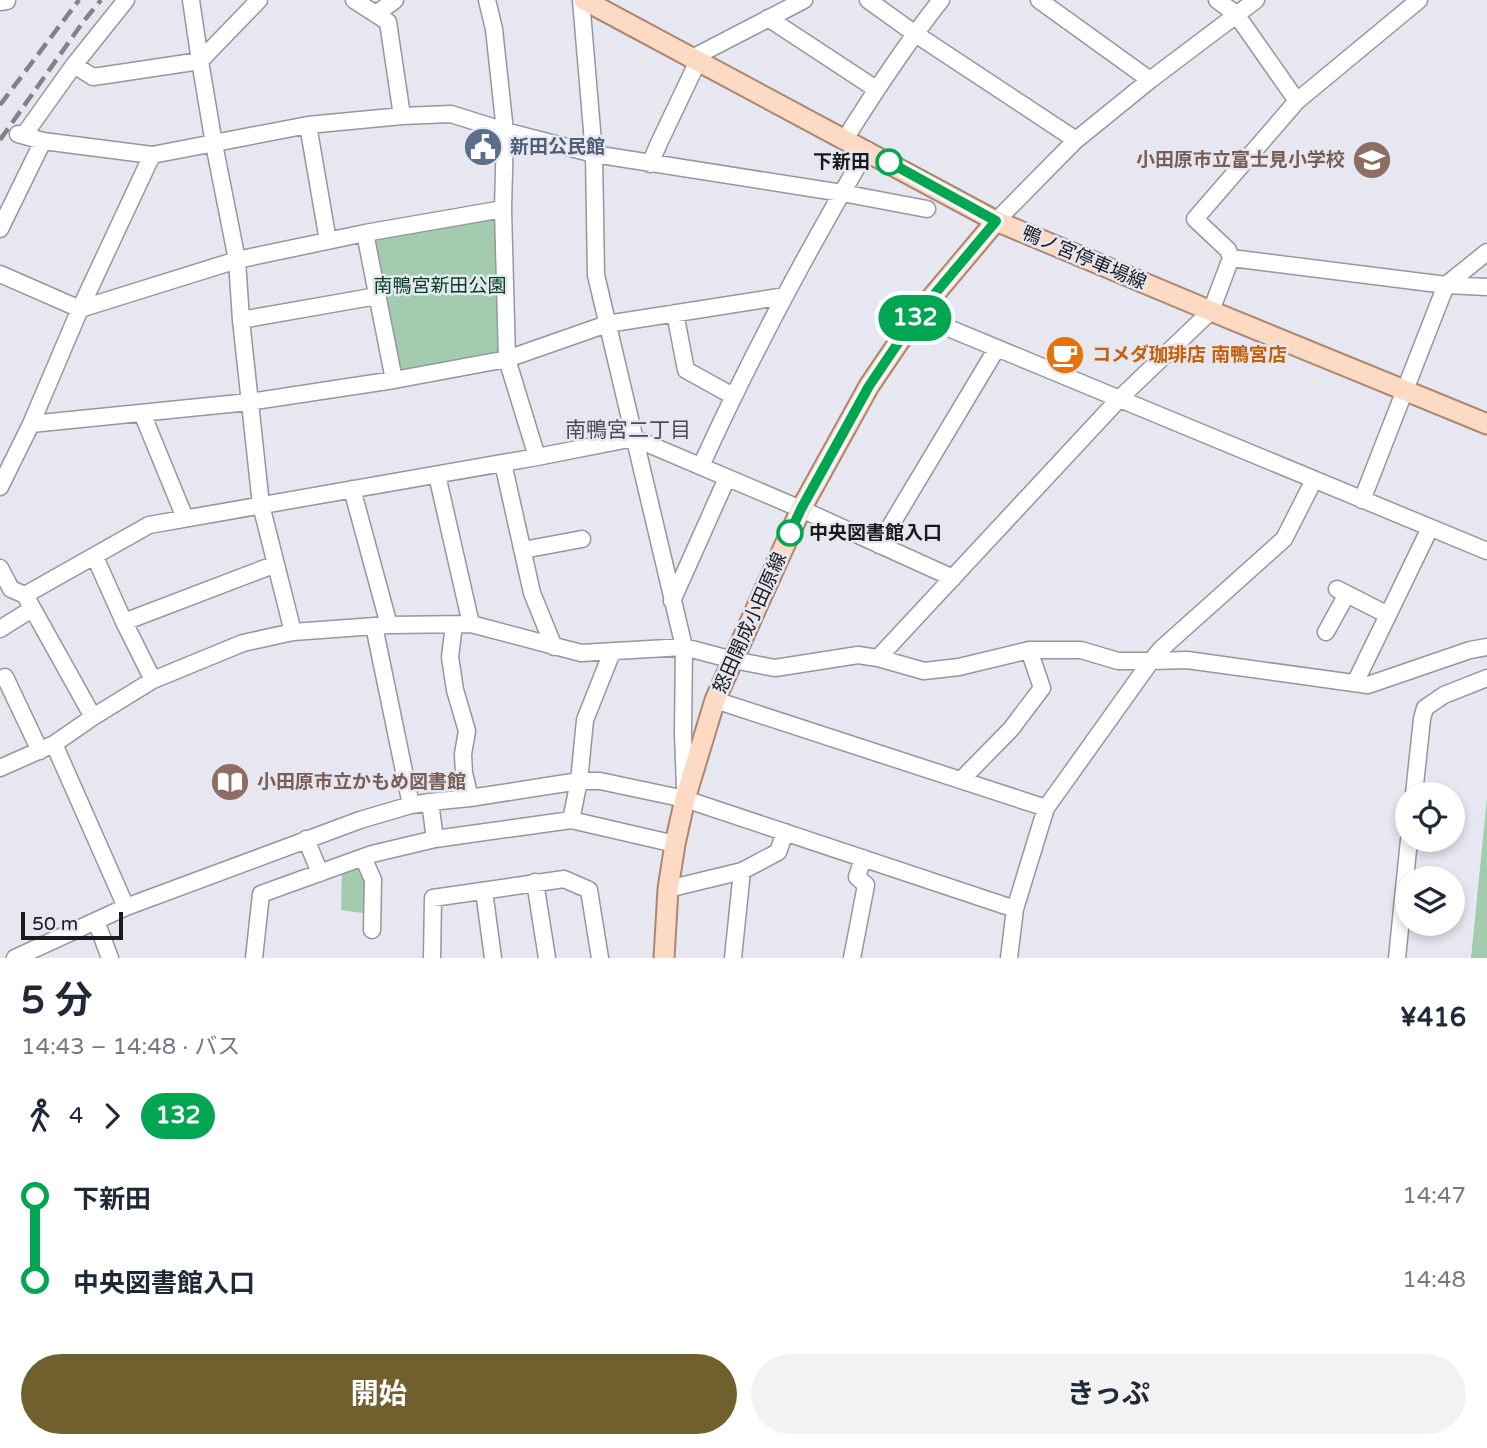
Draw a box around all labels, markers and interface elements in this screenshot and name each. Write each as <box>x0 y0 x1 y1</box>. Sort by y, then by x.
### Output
public building icon: 新田公民館 <box>462 126 504 168</box>
place label: 新田公民館 <box>510 136 605 158</box>
school or university icon: 小田原市立富士見小学校 <box>1351 139 1393 181</box>
marker: 下新田 <box>876 149 902 175</box>
place label: 小田原市立富士見小学校 <box>1136 149 1345 171</box>
place label: 下新田 <box>813 151 870 173</box>
street label: 鴨ノ宮停車場線 <box>1018 222 1150 294</box>
park label: 南鴨宮新田公園 <box>373 275 507 297</box>
line badge: 132 <box>875 295 955 341</box>
text: 132 <box>892 303 938 332</box>
cafe icon: コメダ珈琲店 南鴨宮店 <box>1044 334 1086 376</box>
place label: コメダ珈琲店 南鴨宮店 <box>1092 344 1287 366</box>
district label: 南鴨宮二丁目 <box>565 418 691 443</box>
marker: 中央図書館入口 <box>777 520 803 546</box>
place label: 中央図書館入口 <box>809 522 942 544</box>
street label: 怒田開成小田原線 <box>709 549 791 697</box>
library icon: 小田原市立かもめ図書館 <box>209 761 251 803</box>
place label: 小田原市立かもめ図書館 <box>257 771 466 793</box>
map controls <box>1395 782 1465 936</box>
button: locate <box>1395 782 1465 852</box>
button: layers <box>1395 866 1465 936</box>
scale bar <box>21 909 122 941</box>
text: 50 m <box>32 913 78 935</box>
text: 5 分 <box>21 978 93 1024</box>
text: ¥416 <box>1400 1002 1466 1033</box>
text: 14:43 – 14:48 · バス <box>21 1033 240 1061</box>
icon: walk <box>21 1097 59 1135</box>
icon: forward <box>93 1097 131 1135</box>
text: 132 <box>155 1101 201 1130</box>
text: 4 <box>69 1102 83 1130</box>
text: 14:47 <box>1402 1182 1466 1210</box>
text: 下新田 <box>73 1184 151 1215</box>
text: 14:48 <box>1402 1266 1466 1294</box>
text: 中央図書館入口 <box>73 1268 255 1299</box>
button: 開始 <box>21 1354 737 1434</box>
button: きっぷ <box>751 1354 1466 1434</box>

